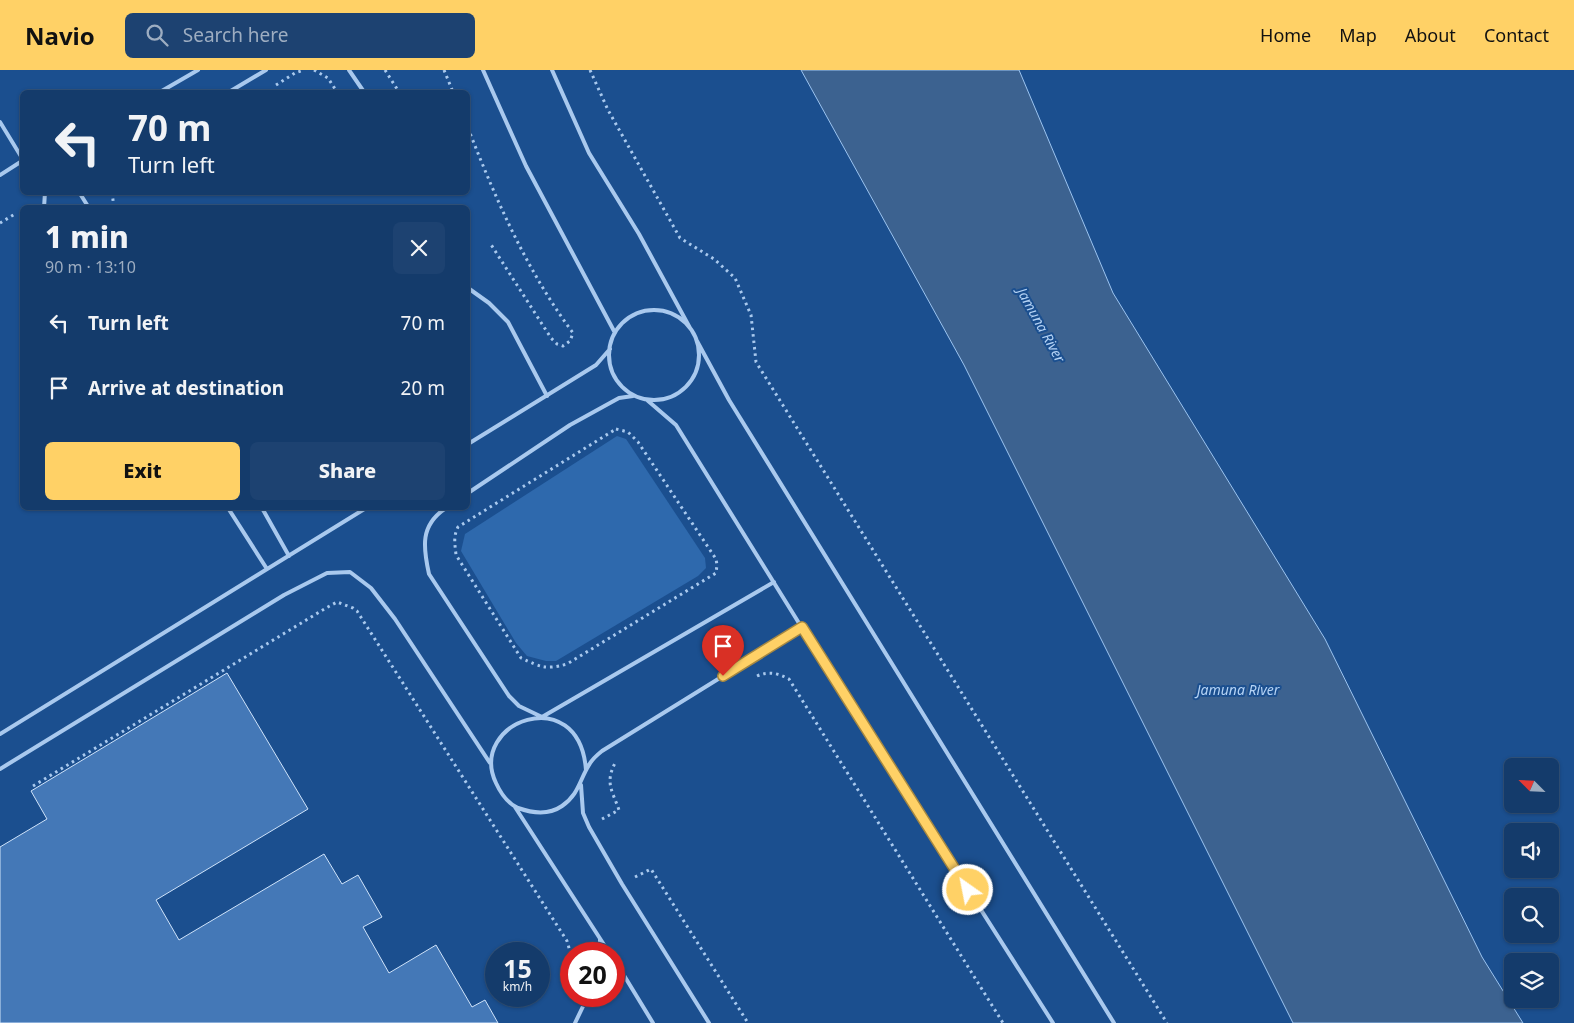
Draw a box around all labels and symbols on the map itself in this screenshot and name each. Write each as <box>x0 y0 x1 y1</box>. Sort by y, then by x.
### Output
water label: Jamuna River <box>1012 281 1070 366</box>
pin <box>702 625 744 676</box>
water label: Jamuna River <box>1194 680 1280 699</box>
north arrow <box>1504 758 1559 812</box>
position arrow <box>941 863 993 915</box>
speed limit sign: 20 <box>560 942 625 1007</box>

